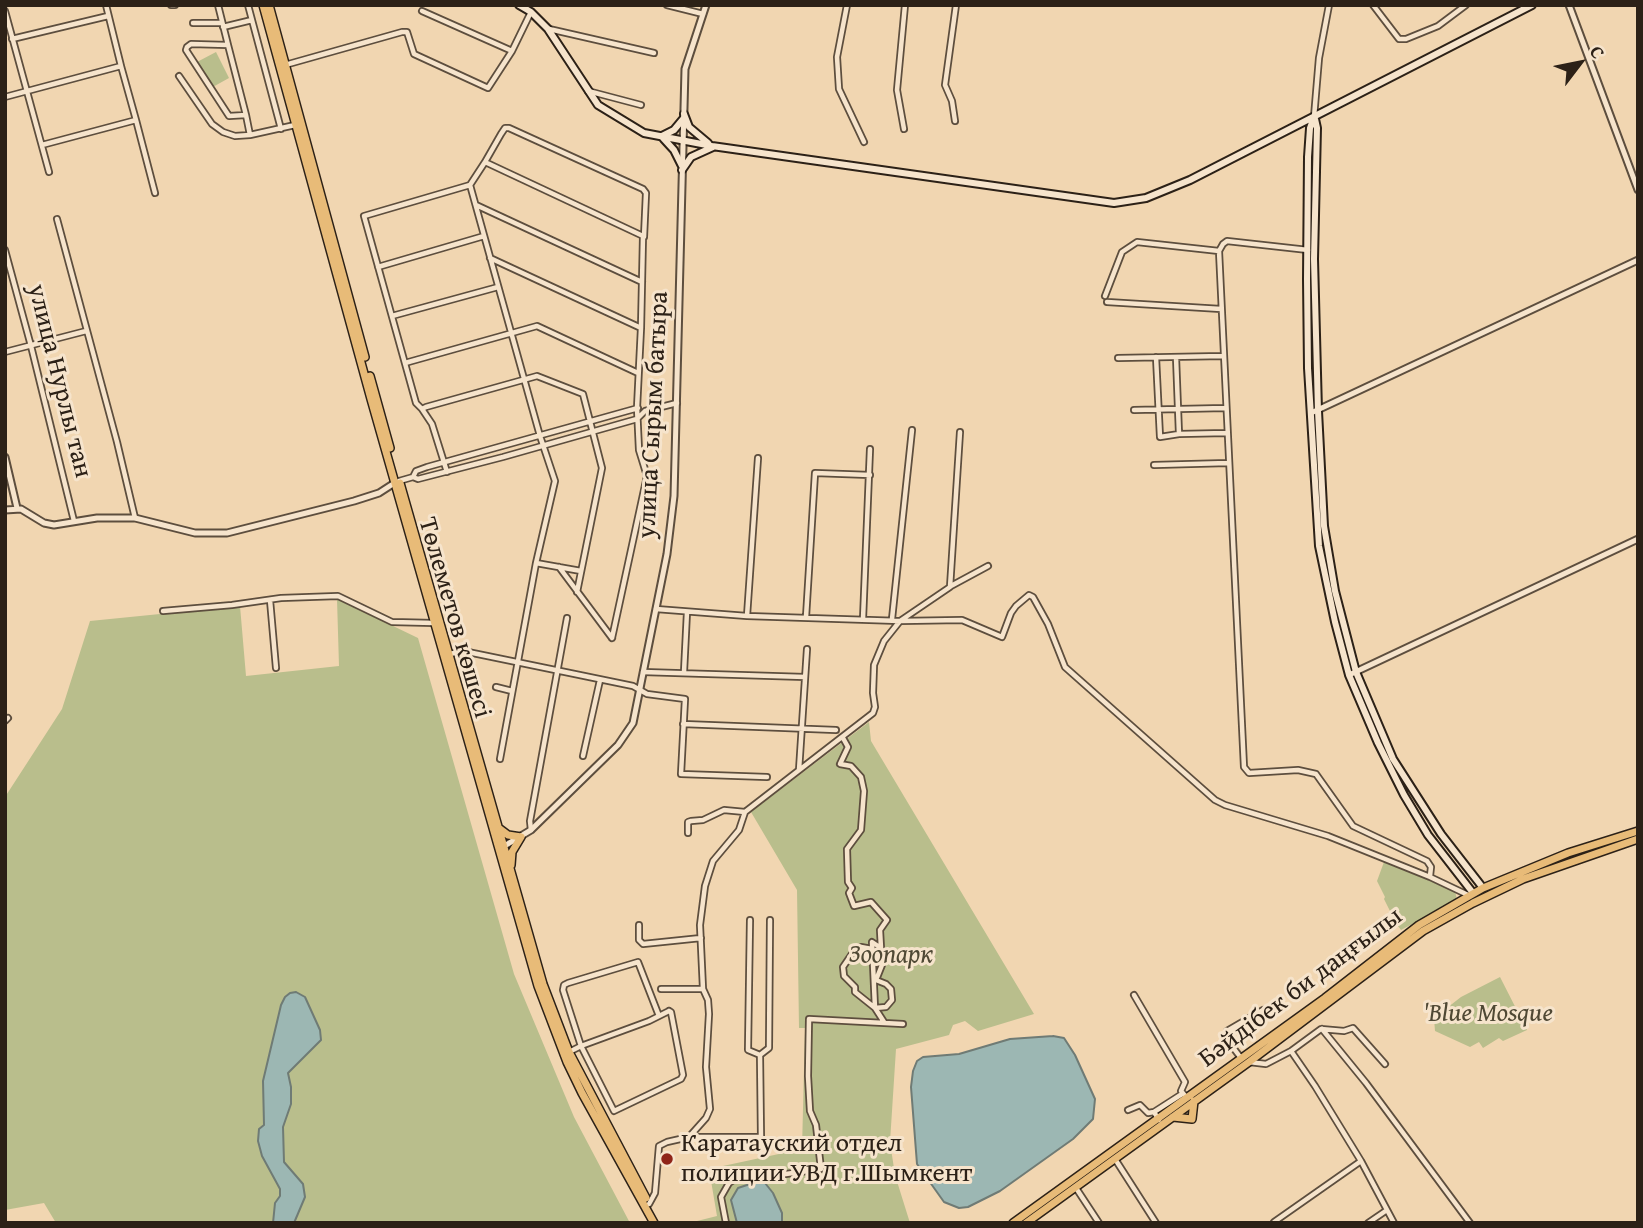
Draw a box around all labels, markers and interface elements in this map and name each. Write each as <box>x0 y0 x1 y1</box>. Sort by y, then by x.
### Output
north arrow <box>1545 28 1615 98</box>
text: С <box>1583 40 1613 64</box>
street label: улица Нурлы тан <box>20 281 98 481</box>
street label: улица Сырым батыра <box>632 291 676 539</box>
street label: Төлеметов көшесі <box>410 514 498 722</box>
street label: Бәйдібек би даңғылы <box>1193 901 1409 1075</box>
park label: Зоопарк <box>849 939 933 971</box>
park label: 'Blue Mosque <box>1423 998 1553 1030</box>
place label: Каратауский отдел полиции УВД г.Шымкент <box>681 1128 972 1190</box>
marker: Каратауский отдел полиции УВД г.Шымкент <box>659 1151 675 1167</box>

